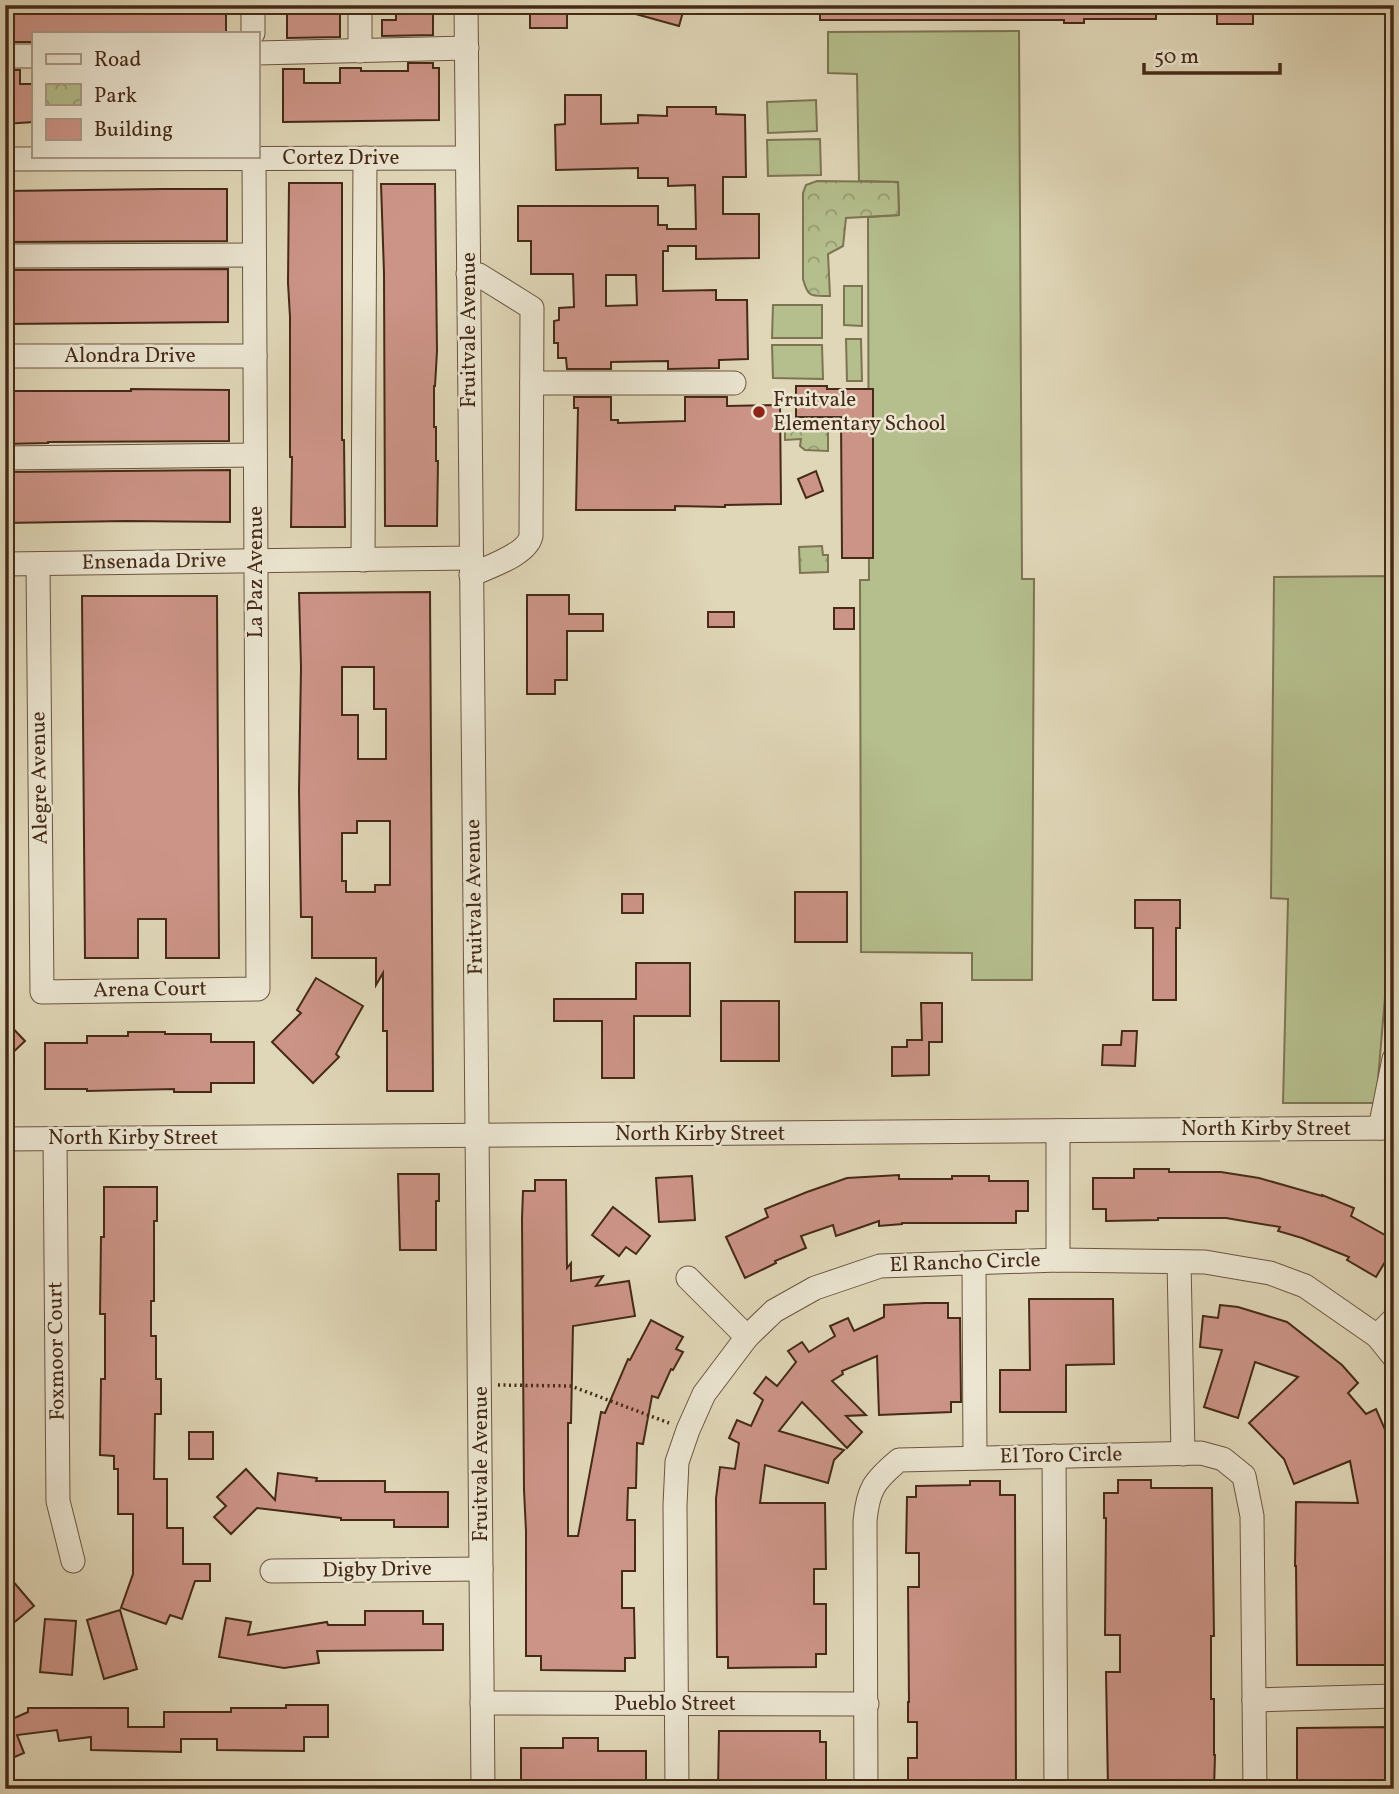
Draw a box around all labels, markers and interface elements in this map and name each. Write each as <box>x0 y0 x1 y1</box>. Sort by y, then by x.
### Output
legend <box>32 32 259 158</box>
scale bar <box>1144 32 1280 76</box>
text: 50 m <box>1154 43 1199 72</box>
text: Road <box>94 46 141 75</box>
text: Park <box>94 82 137 111</box>
text: Building <box>94 116 173 145</box>
street label: Cortez Drive <box>283 144 399 173</box>
street label: Fruitvale Avenue <box>455 252 484 408</box>
street label: Alondra Drive <box>64 342 196 371</box>
place label: Fruitvale Elementary School <box>773 386 946 439</box>
marker: Fruitvale Elementary School <box>751 404 767 420</box>
street label: La Paz Avenue <box>242 506 271 638</box>
street label: Ensenada Drive <box>81 546 227 578</box>
street label: Alegre Avenue <box>24 711 56 845</box>
street label: Fruitvale Avenue <box>459 819 491 975</box>
street label: Arena Court <box>93 975 207 1005</box>
street label: North Kirby Street <box>1181 1115 1351 1144</box>
street label: North Kirby Street <box>615 1120 785 1149</box>
street label: North Kirby Street <box>48 1124 218 1153</box>
street label: El Rancho Circle <box>889 1246 1041 1280</box>
street label: Foxmoor Court <box>41 1281 73 1421</box>
street label: Fruitvale Avenue <box>467 1386 496 1542</box>
street label: El Toro Circle <box>999 1440 1123 1472</box>
street label: Digby Drive <box>322 1555 432 1585</box>
street label: Pueblo Street <box>614 1690 736 1719</box>

